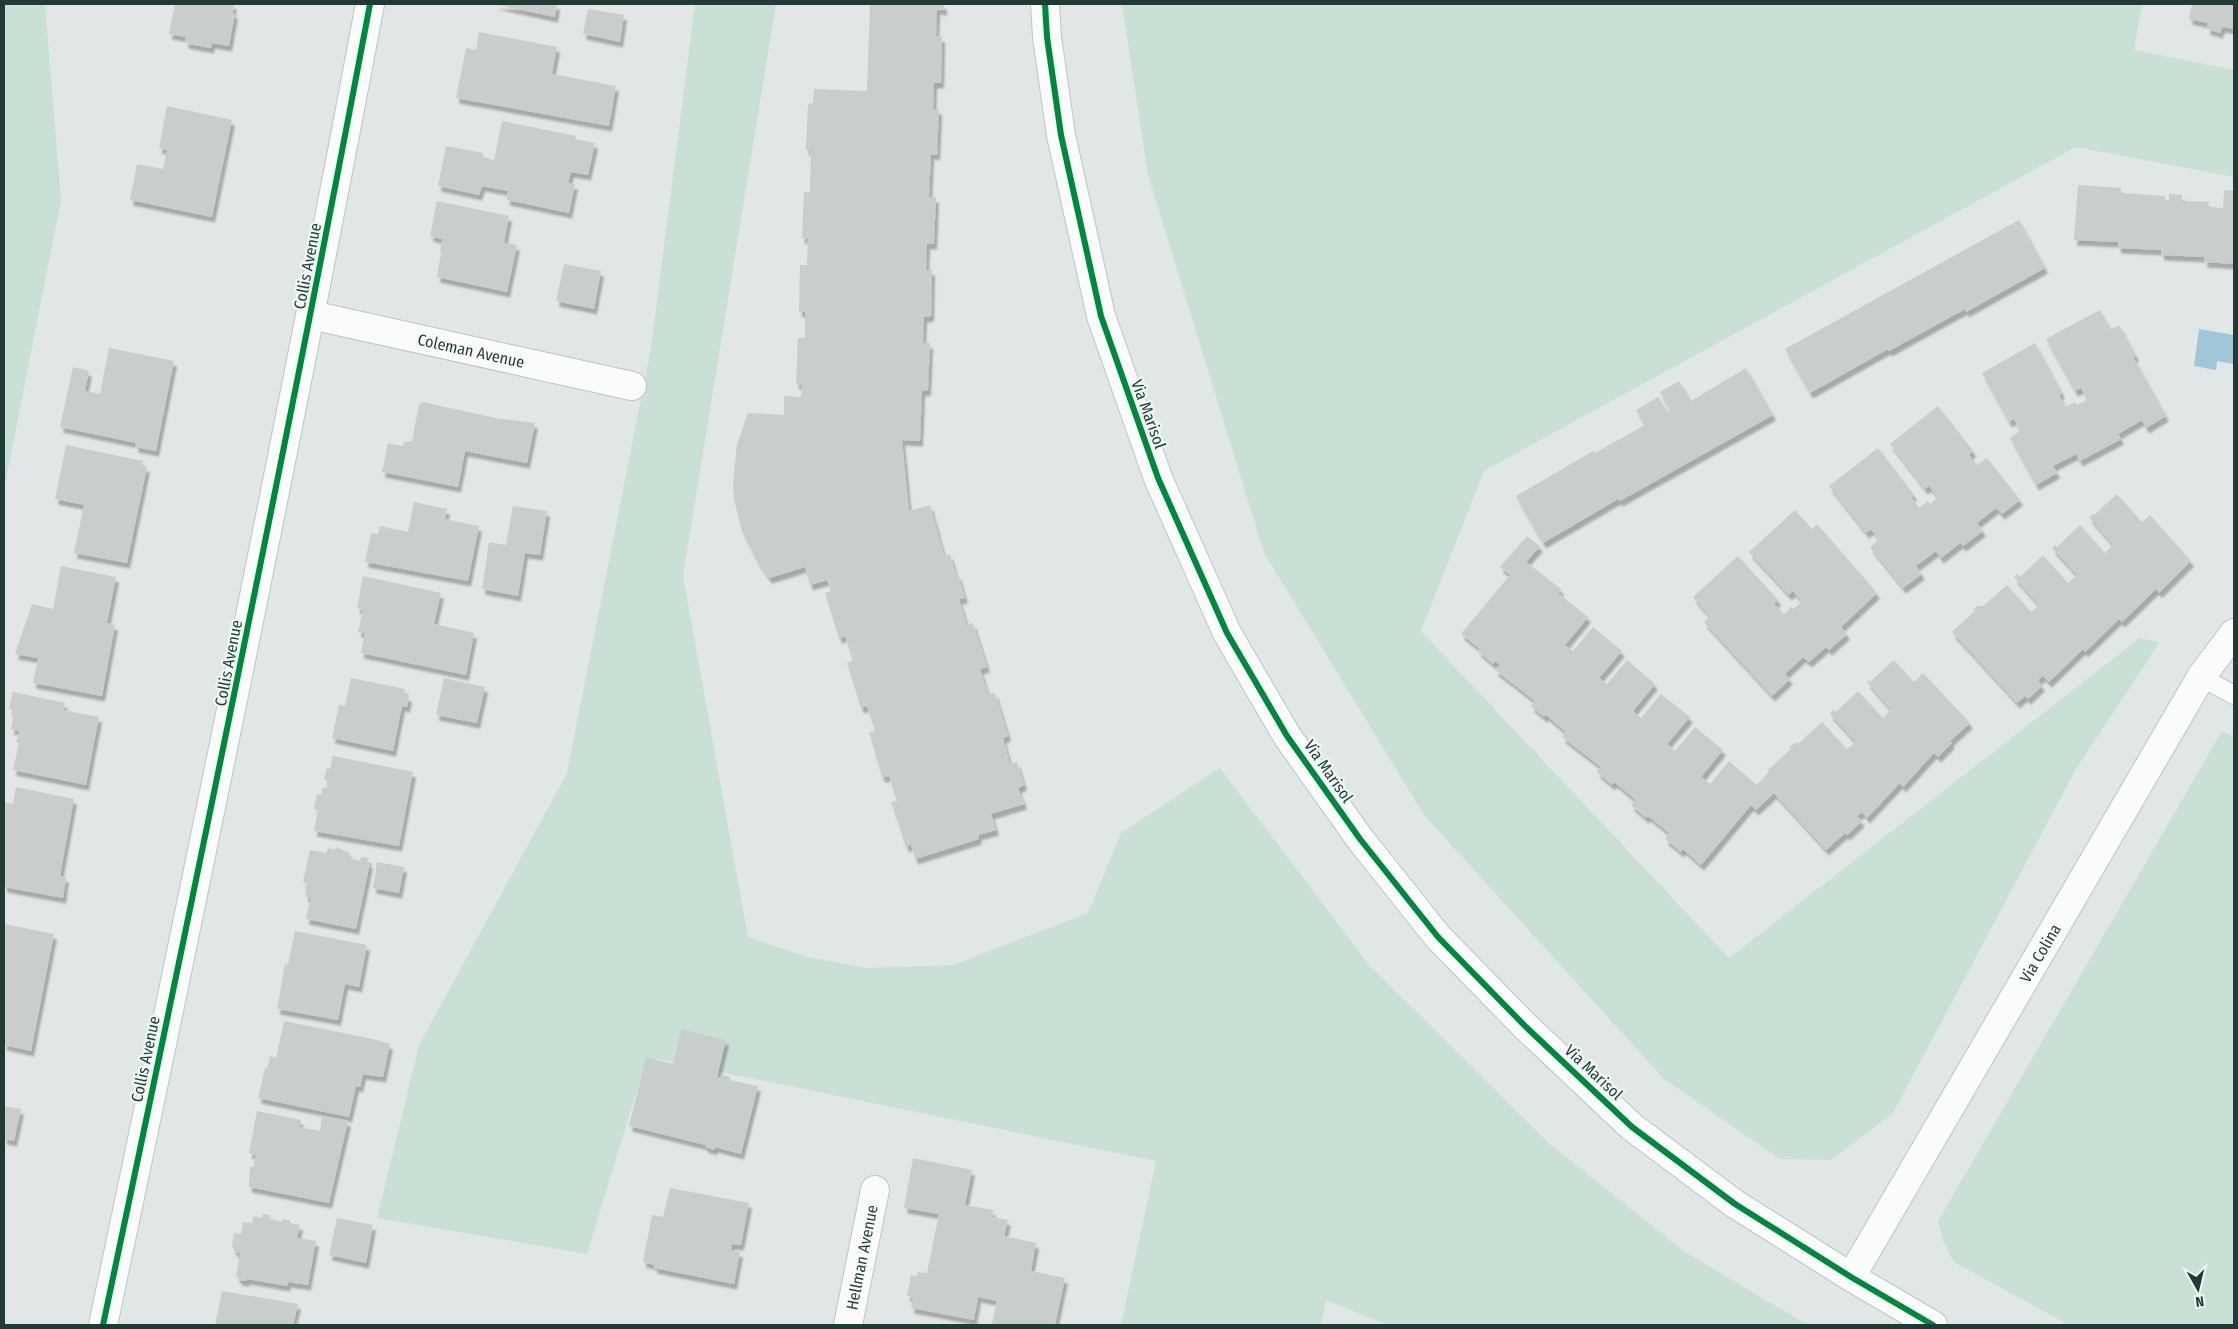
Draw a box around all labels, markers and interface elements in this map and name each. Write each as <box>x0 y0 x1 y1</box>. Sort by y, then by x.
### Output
street label: Collis Avenue <box>290 221 325 311</box>
street label: Coleman Avenue <box>416 330 526 372</box>
street label: Via Marisol <box>1127 377 1170 451</box>
street label: Collis Avenue <box>211 618 246 708</box>
street label: Via Marisol <box>1300 736 1357 806</box>
street label: Via Colina <box>2016 921 2065 986</box>
street label: Collis Avenue <box>127 1014 164 1104</box>
street label: Via Marisol <box>1561 1041 1627 1104</box>
street label: Hellman Avenue <box>842 1203 882 1312</box>
north arrow <box>2173 1264 2223 1314</box>
text: N <box>2194 1292 2205 1310</box>

